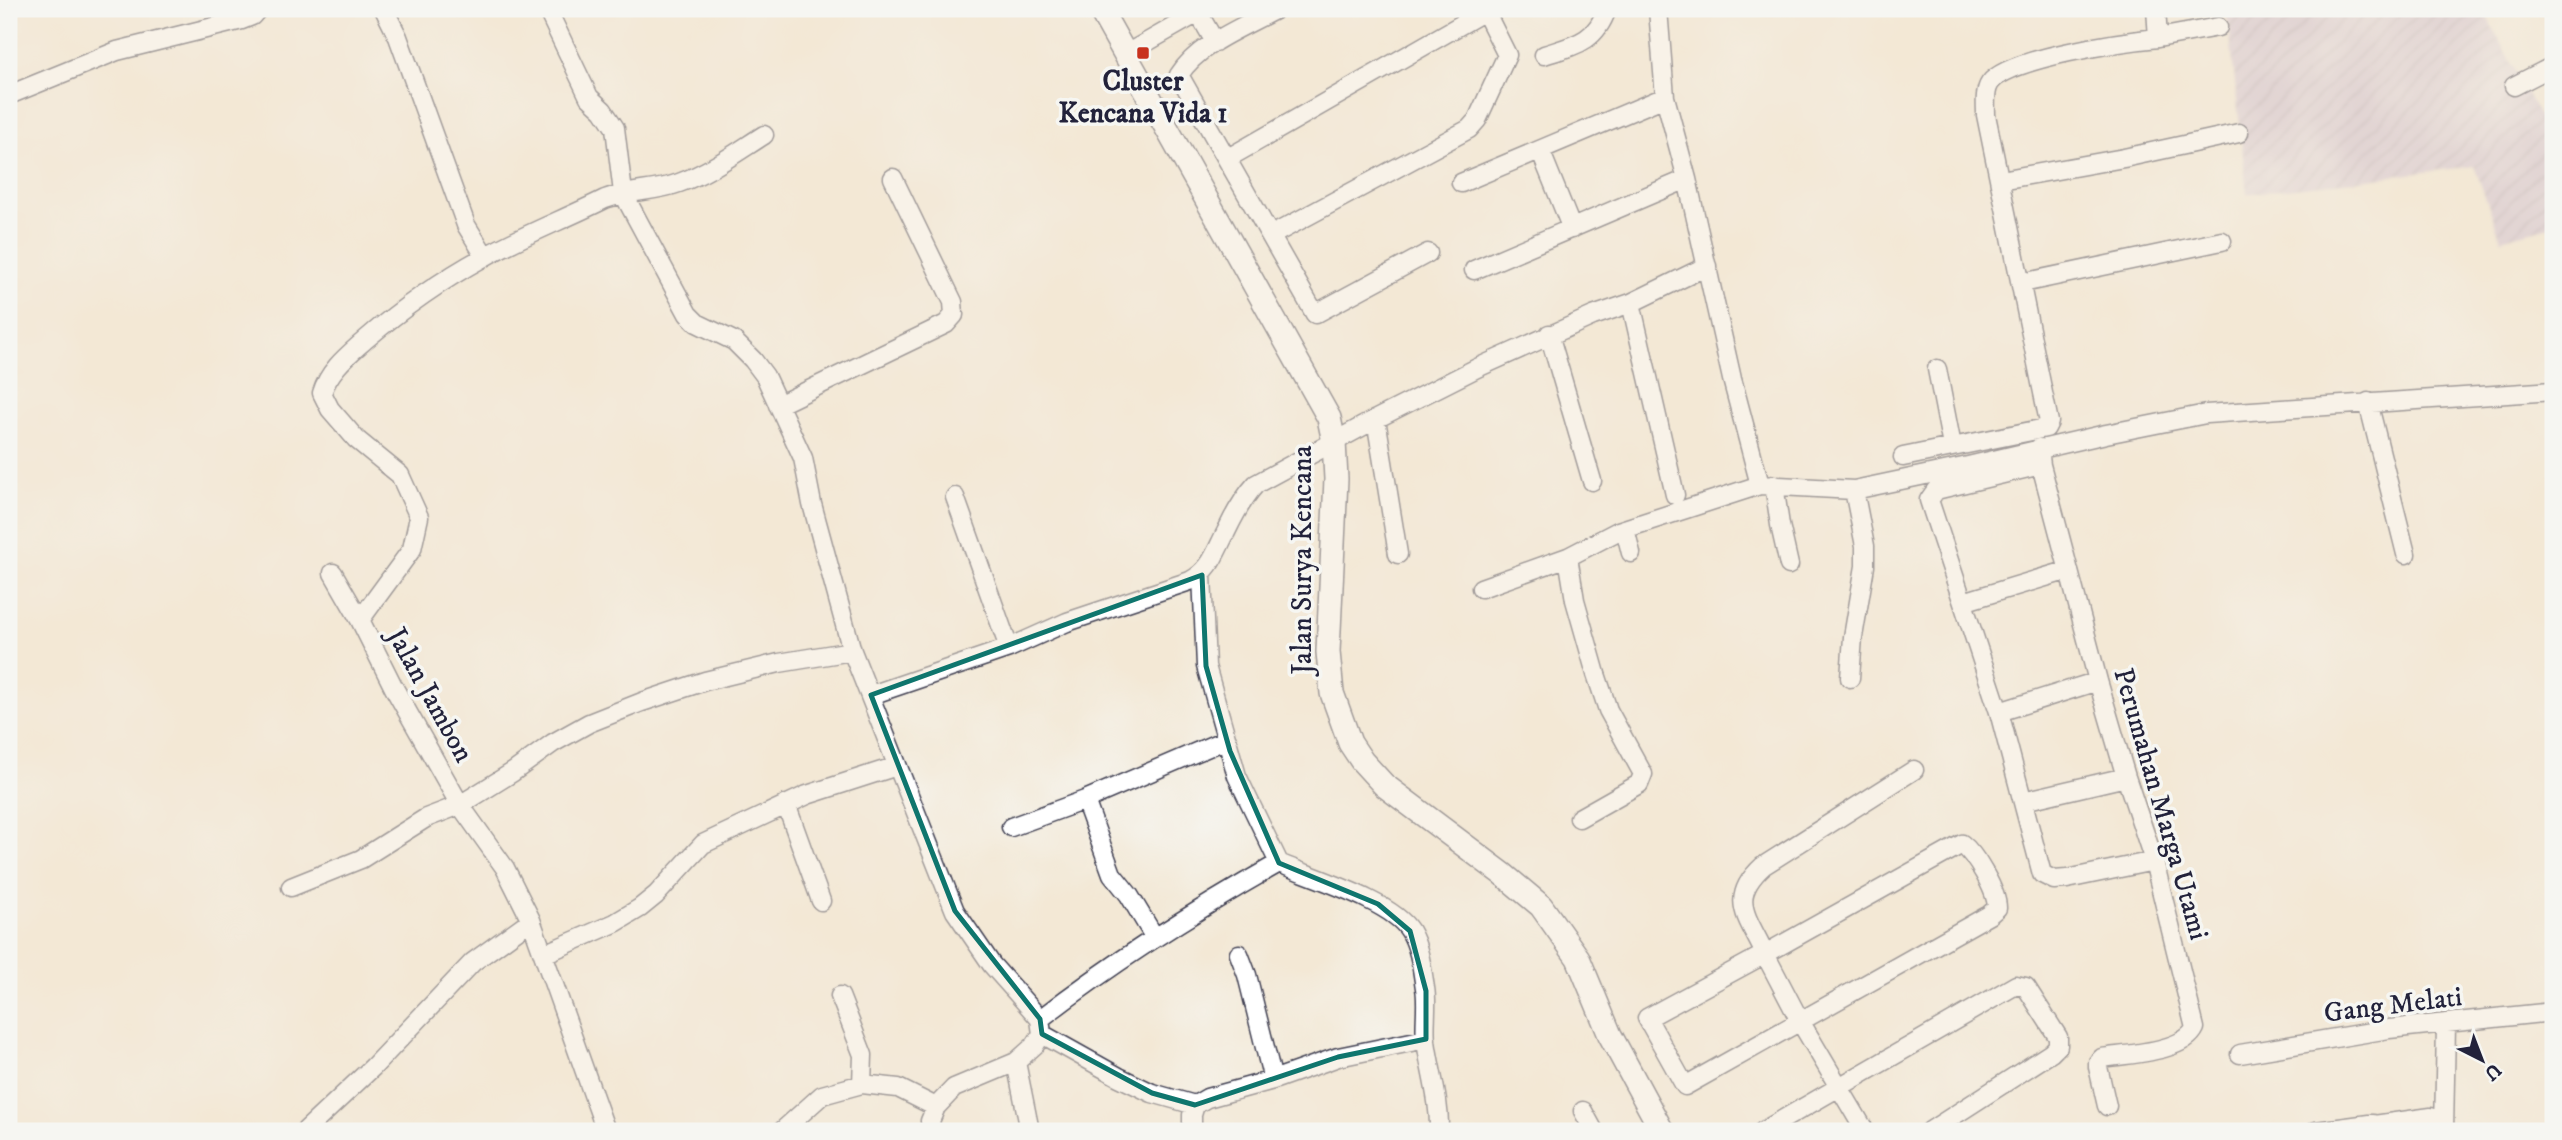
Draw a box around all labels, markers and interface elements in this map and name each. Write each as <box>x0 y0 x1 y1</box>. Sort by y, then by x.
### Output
marker: Cluster Kencana Vida 1 <box>1135 45 1151 61</box>
place label: Cluster Kencana Vida 1 <box>1059 64 1227 131</box>
street label: Jalan Surya Kencana <box>1285 445 1320 678</box>
street label: Jalan Jambon <box>377 619 481 769</box>
street label: Perumahan Marga Utami <box>2105 664 2217 944</box>
street label: Gang Melati <box>2322 979 2464 1031</box>
north arrow <box>2446 1024 2516 1094</box>
text: U <box>2479 1058 2506 1085</box>

